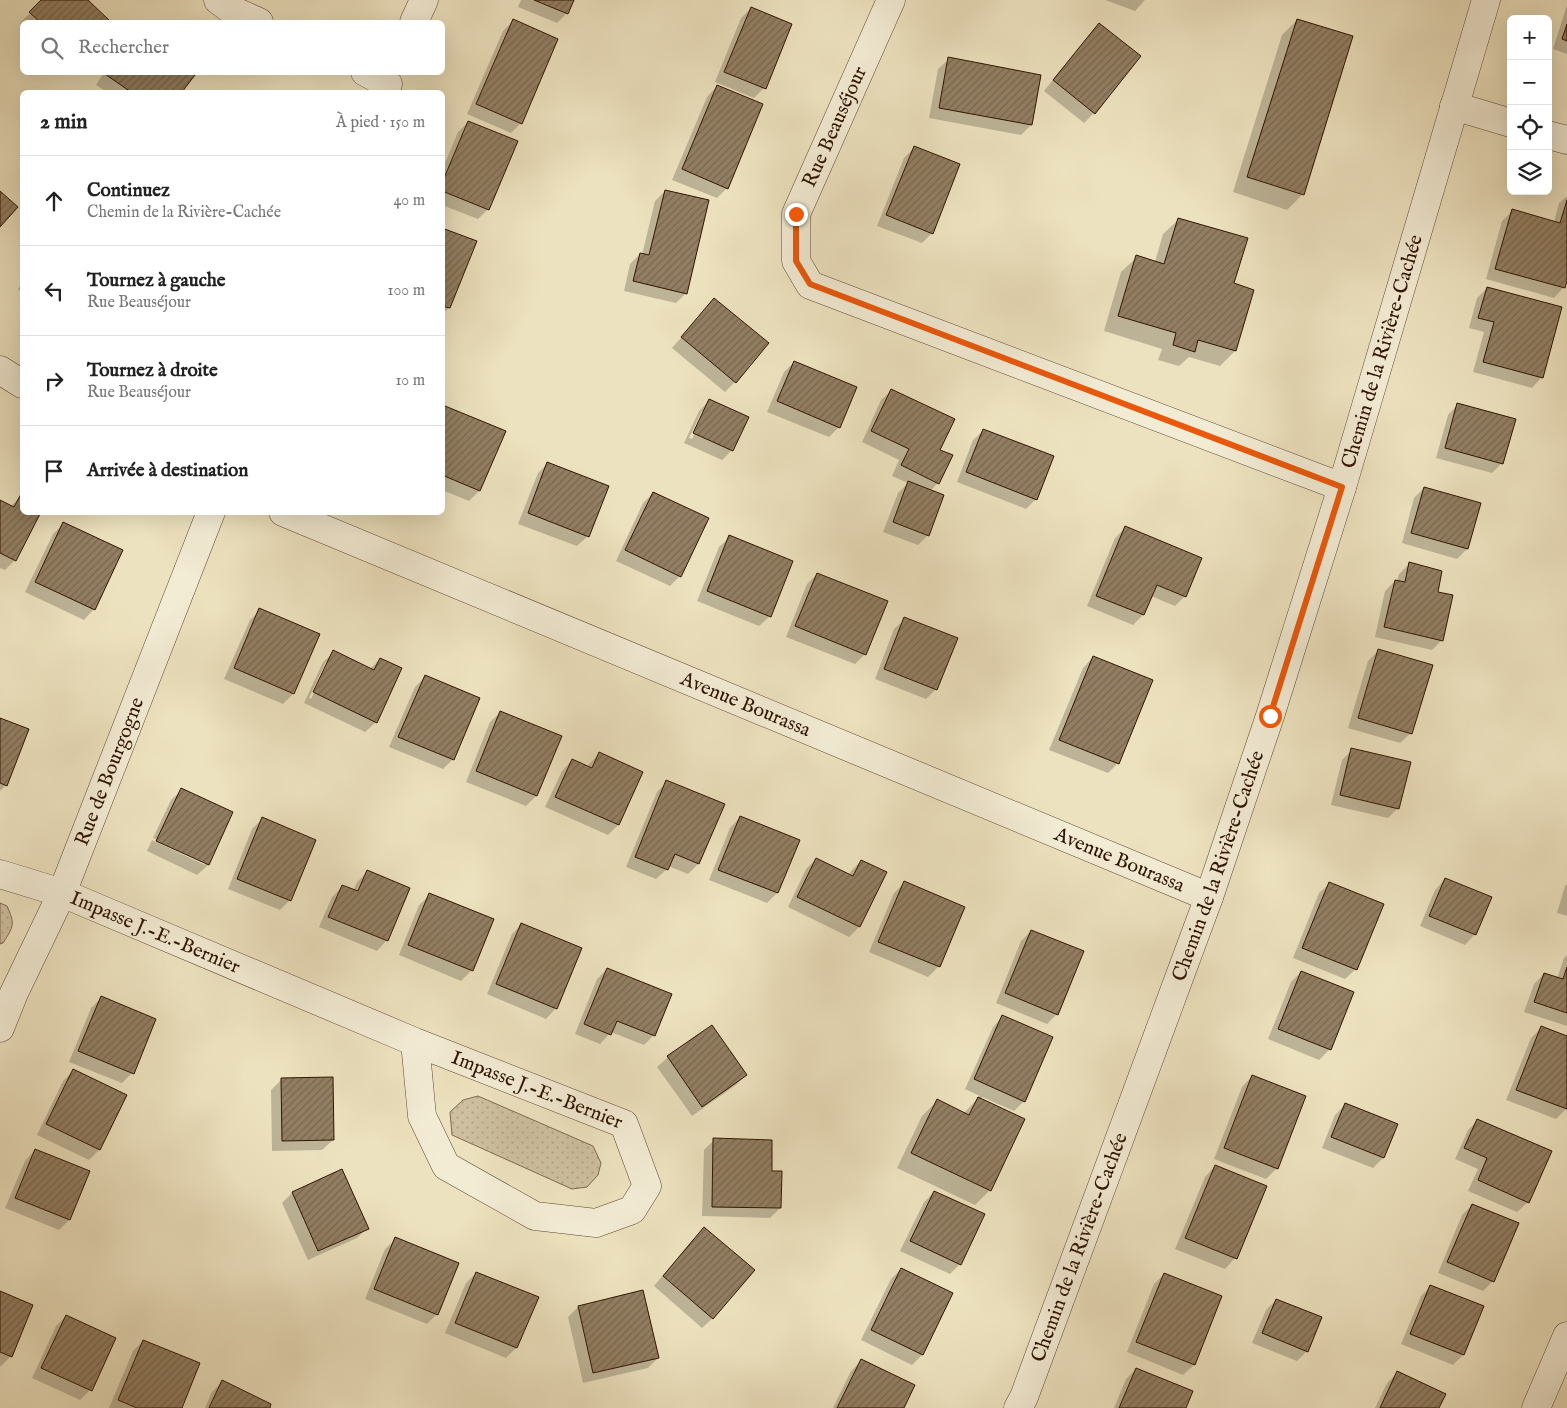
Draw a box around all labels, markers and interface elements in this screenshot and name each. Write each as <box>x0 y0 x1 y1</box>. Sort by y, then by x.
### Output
map controls <box>1507 15 1552 195</box>
button: + <box>1507 15 1552 60</box>
search box <box>20 20 445 75</box>
icon: search <box>38 34 66 62</box>
text: Rechercher <box>78 36 169 60</box>
button: − <box>1507 60 1552 105</box>
street label: Rue Beauséjour <box>797 62 873 191</box>
button: locate <box>1507 105 1552 150</box>
text: 2 min <box>40 109 87 136</box>
text: À pied · 150 m <box>336 113 425 133</box>
button: layers <box>1507 150 1552 195</box>
text: Continuez <box>87 179 170 203</box>
icon: ahead <box>40 187 68 215</box>
text: 40 m <box>393 191 425 211</box>
text: Chemin de la Rivière-Cachée <box>87 203 281 223</box>
route end <box>785 203 808 226</box>
street label: Chemin de la Rivière-Cachée <box>1336 232 1428 471</box>
text: Tournez à gauche <box>87 269 226 293</box>
icon: left <box>40 277 68 305</box>
text: 100 m <box>388 281 425 301</box>
text: Rue Beauséjour <box>87 293 191 313</box>
text: Tournez à droite <box>87 359 218 383</box>
icon: right <box>40 367 68 395</box>
text: 10 m <box>395 371 425 391</box>
text: Rue Beauséjour <box>87 383 191 403</box>
icon: arrive <box>40 457 68 485</box>
text: Arrivée à destination <box>87 459 248 483</box>
street label: Avenue Bourassa <box>676 666 815 743</box>
street label: Rue de Bourgogne <box>69 694 150 849</box>
route start <box>1259 705 1282 728</box>
street label: Chemin de la Rivière-Cachée <box>1166 747 1270 985</box>
street label: Avenue Bourassa <box>1050 821 1189 898</box>
street label: Impasse J.-E.-Bernier <box>66 885 245 979</box>
street label: Impasse J.-E.-Bernier <box>448 1045 627 1135</box>
street label: Chemin de la Rivière-Cachée <box>1026 1129 1133 1366</box>

